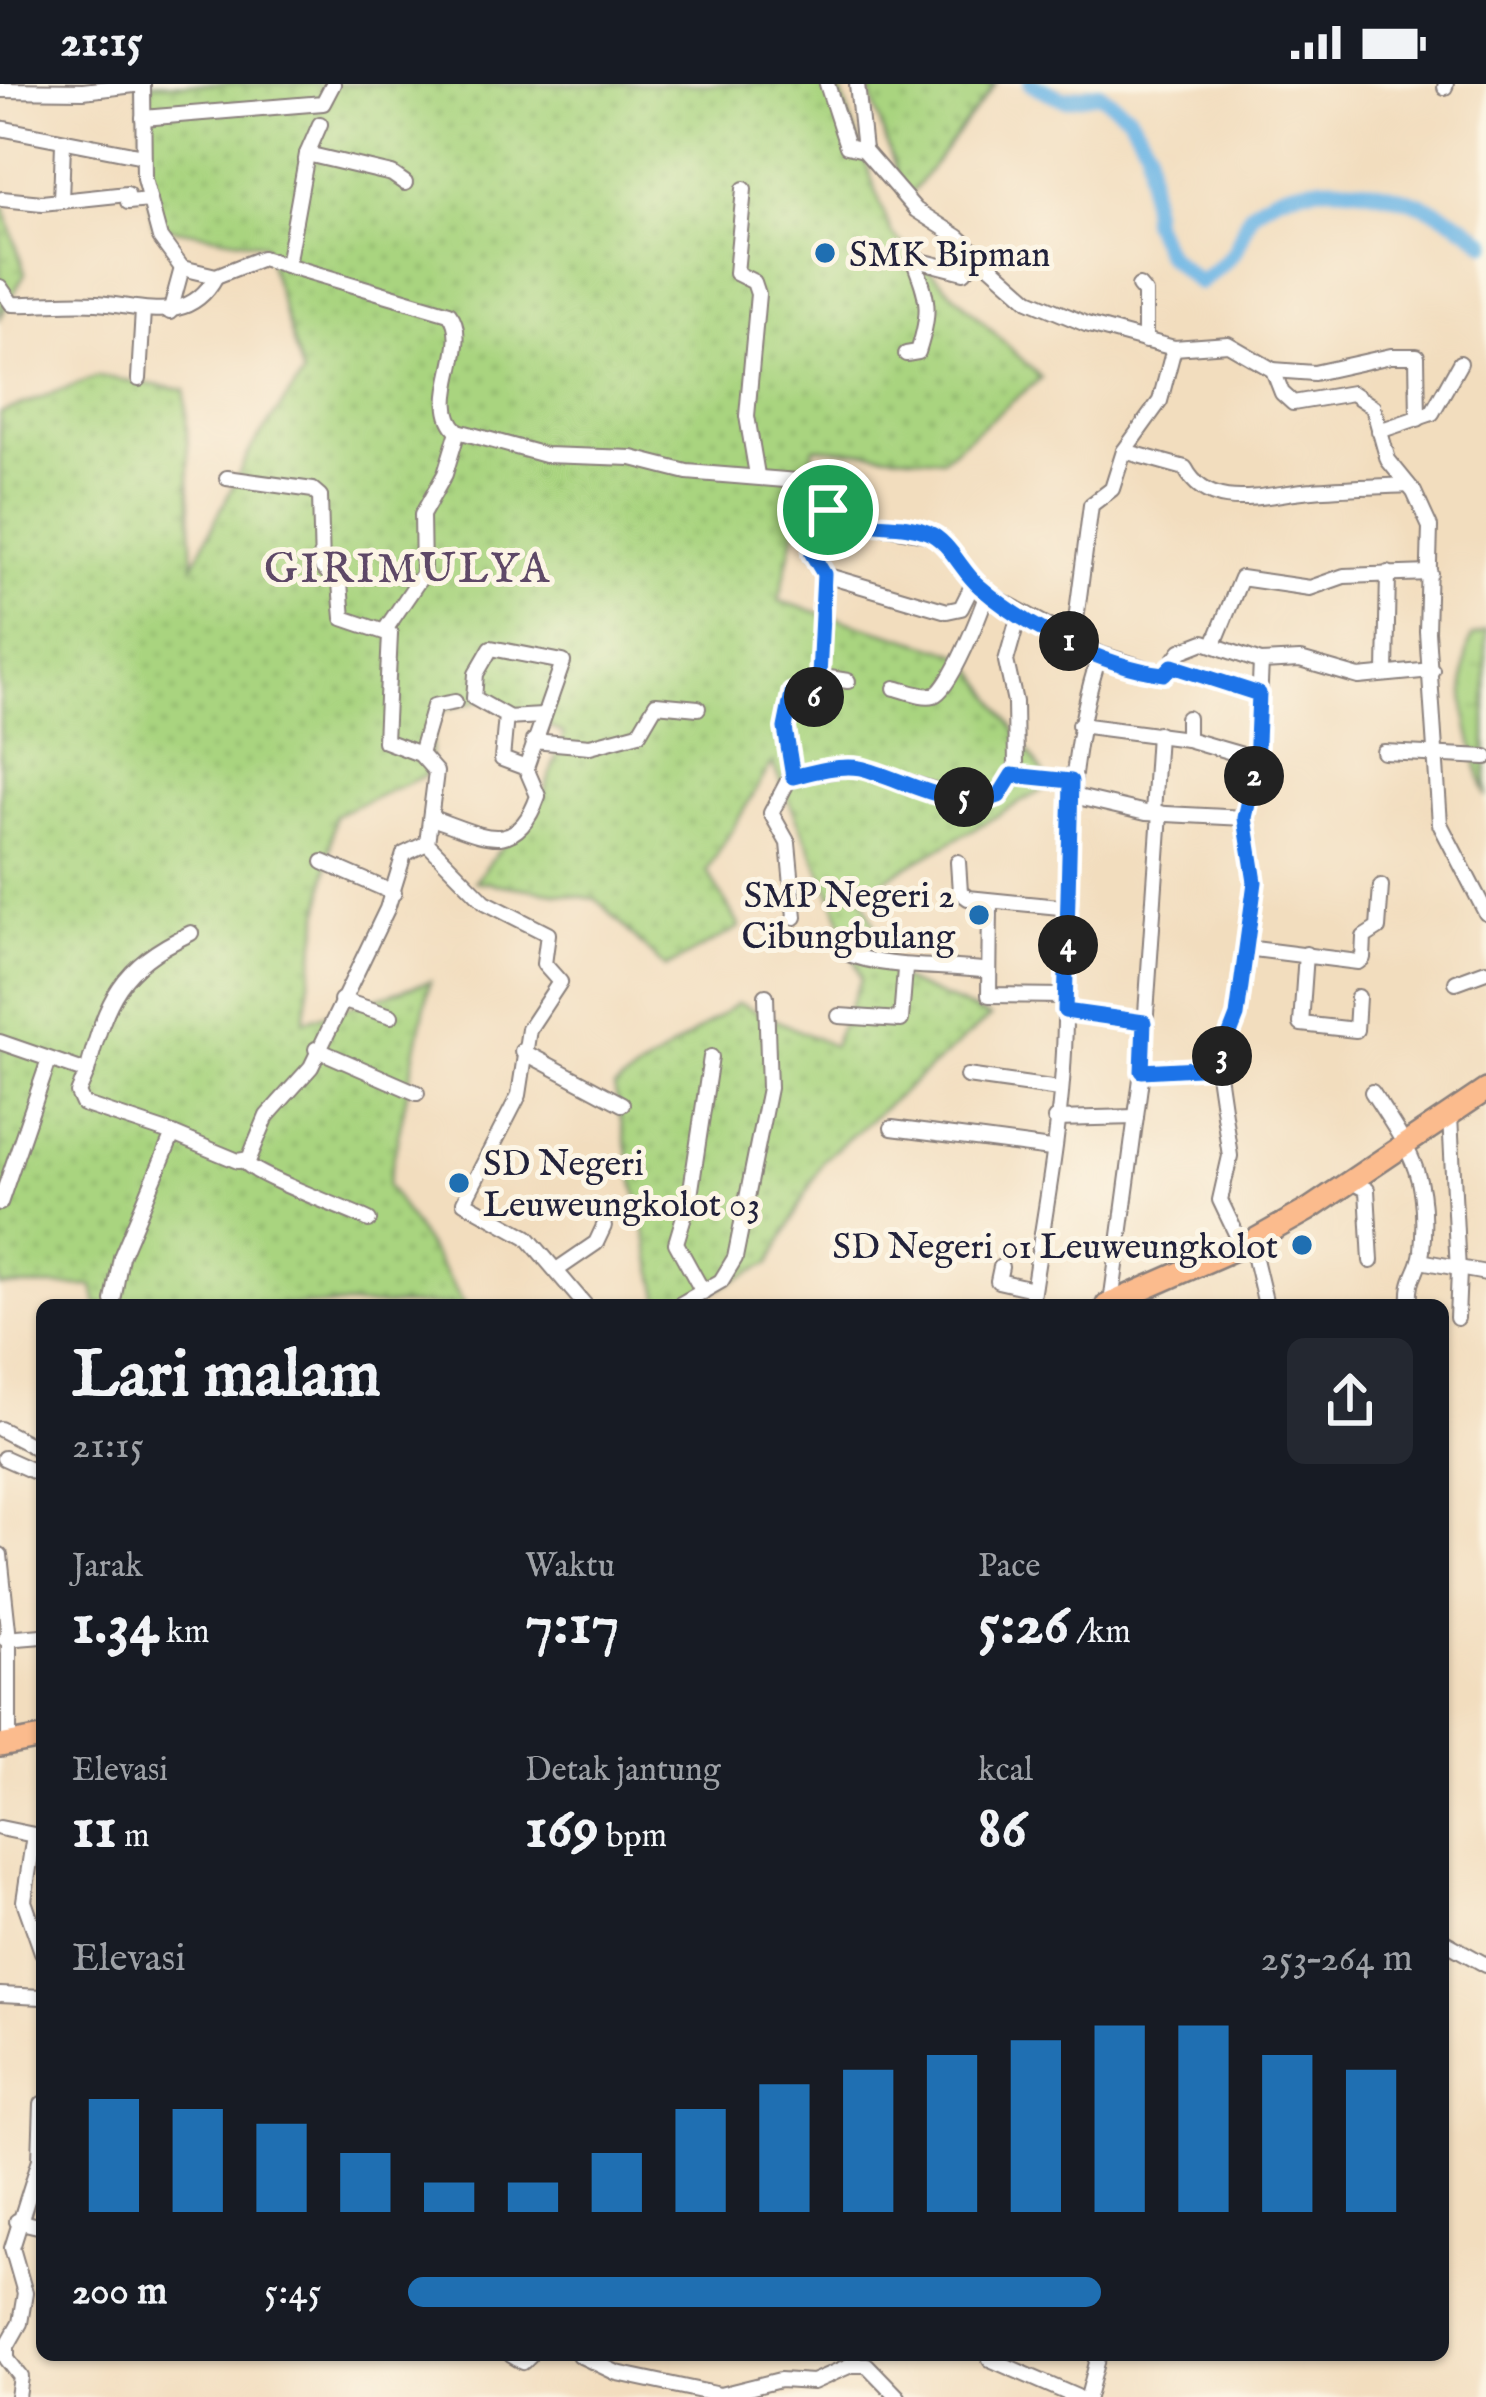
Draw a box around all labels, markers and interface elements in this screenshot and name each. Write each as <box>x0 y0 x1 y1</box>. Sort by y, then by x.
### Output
text: 21:15 <box>60 14 143 71</box>
place label: SMK Bipman <box>849 233 1051 279</box>
marker: SMK Bipman <box>812 240 838 266</box>
pin <box>777 459 879 561</box>
icon: arrive <box>795 477 861 543</box>
district label: GIRIMULYA <box>264 544 552 597</box>
pin: 1 <box>1039 611 1099 671</box>
text: 1 <box>1063 620 1075 662</box>
pin: 6 <box>784 667 844 727</box>
text: 6 <box>807 676 821 718</box>
pin: 2 <box>1224 746 1284 806</box>
text: 2 <box>1246 755 1262 797</box>
pin: 5 <box>934 767 994 827</box>
text: 5 <box>958 776 970 818</box>
place label: SMP Negeri 2 Cibungbulang <box>742 874 955 961</box>
marker: SMP Negeri 2 Cibungbulang <box>966 902 992 928</box>
pin: 4 <box>1038 915 1098 975</box>
text: 4 <box>1060 924 1076 966</box>
pin: 3 <box>1192 1026 1252 1086</box>
text: 3 <box>1216 1035 1228 1077</box>
place label: SD Negeri Leuweungkolot 03 <box>483 1142 760 1229</box>
marker: SD Negeri Leuweungkolot 03 <box>446 1170 472 1196</box>
place label: SD Negeri 01 Leuweungkolot <box>832 1225 1278 1271</box>
marker: SD Negeri 01 Leuweungkolot <box>1289 1232 1315 1258</box>
text: Lari malam <box>72 1335 381 1419</box>
button: share <box>1287 1338 1413 1464</box>
text: 21:15 <box>72 1422 144 1471</box>
text: Jarak <box>72 1546 143 1588</box>
text: Waktu <box>525 1546 615 1588</box>
text: Pace <box>978 1546 1040 1588</box>
text: 1.34 <box>72 1588 159 1664</box>
text: 7:17 <box>525 1588 619 1664</box>
text: 5:26 <box>978 1588 1069 1664</box>
text: km <box>159 1612 209 1654</box>
text: /km <box>1069 1612 1131 1654</box>
text: Elevasi <box>72 1750 168 1792</box>
text: Detak jantung <box>525 1750 721 1792</box>
text: kcal <box>978 1750 1033 1792</box>
text: 11 <box>72 1792 117 1868</box>
text: 169 <box>525 1792 599 1868</box>
text: 86 <box>978 1792 1027 1868</box>
text: m <box>117 1816 149 1858</box>
text: bpm <box>599 1816 667 1858</box>
text: Elevasi <box>72 1935 186 1984</box>
text: 253–264 m <box>1261 1935 1413 1984</box>
text: 200 m <box>72 2268 167 2317</box>
text: 5:45 <box>264 2268 322 2317</box>

